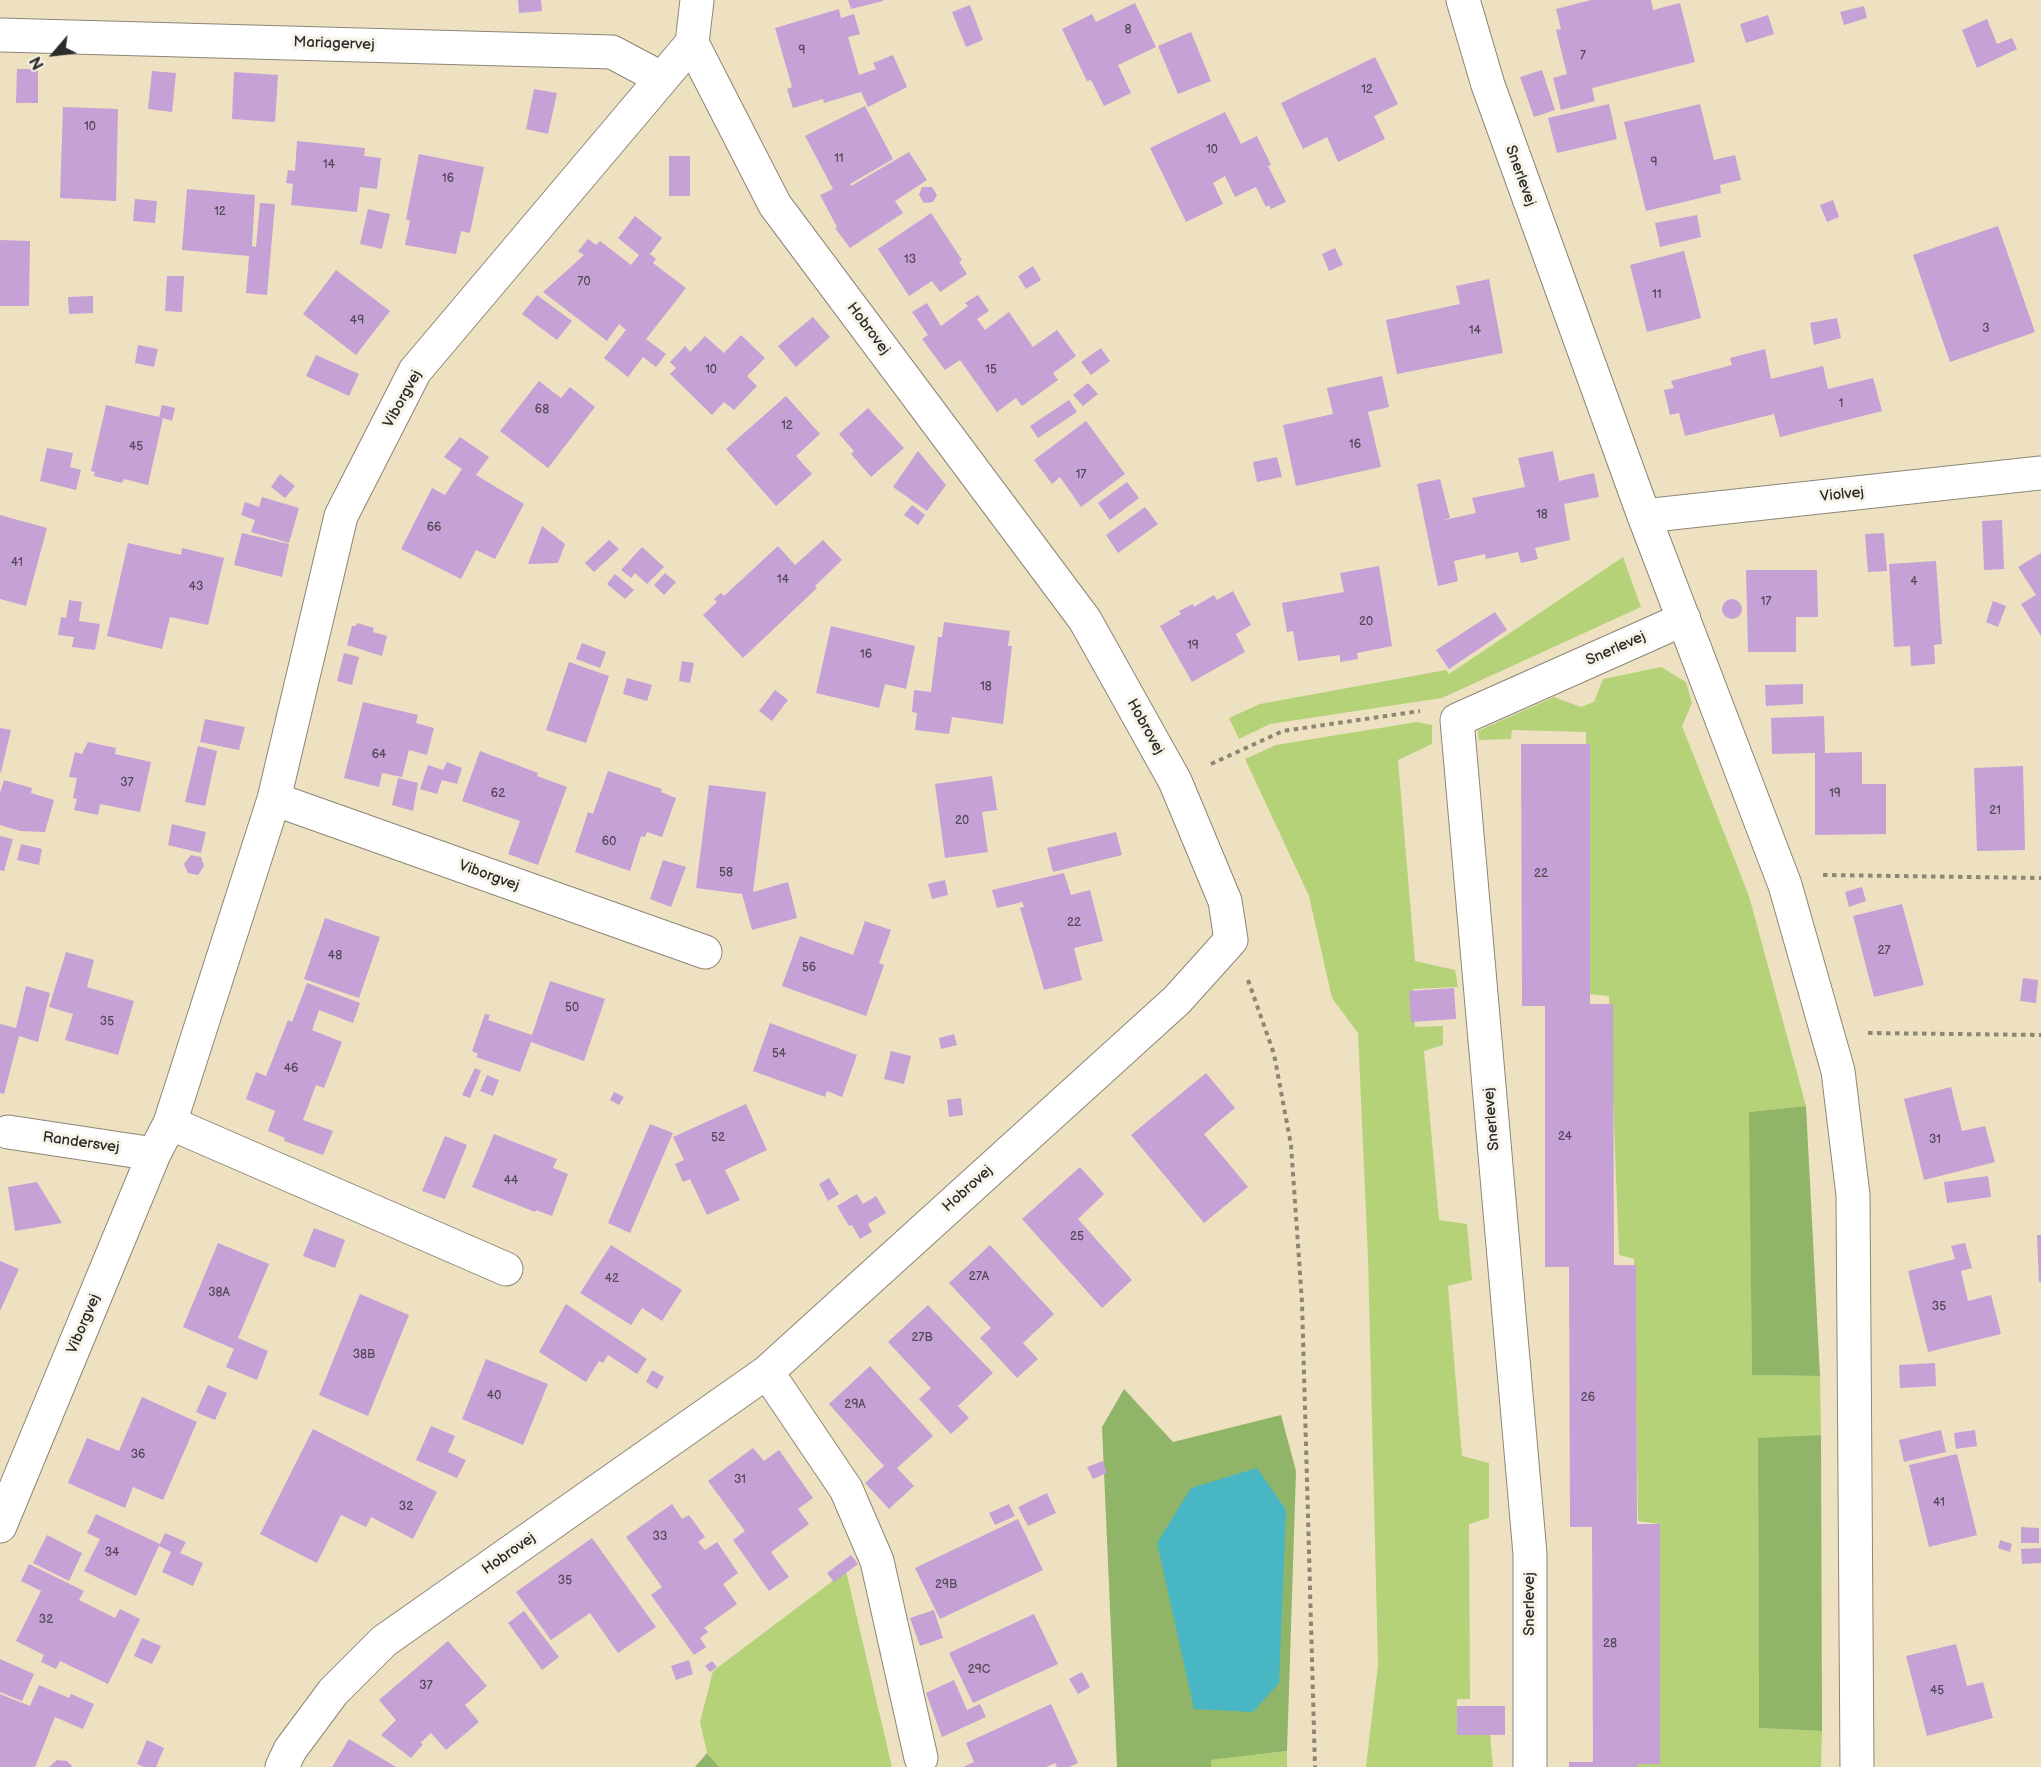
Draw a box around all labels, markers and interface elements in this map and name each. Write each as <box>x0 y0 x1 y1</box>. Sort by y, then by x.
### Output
house number: 8 <box>1125 23 1131 37</box>
north arrow <box>24 24 84 84</box>
street label: Mariagervej <box>293 34 375 54</box>
house number: 9 <box>799 44 805 58</box>
house number: 7 <box>1580 49 1586 63</box>
text: N <box>26 53 49 72</box>
house number: 12 <box>1361 83 1373 97</box>
house number: 10 <box>84 120 96 134</box>
house number: 10 <box>1206 143 1218 157</box>
street label: Snerlevej <box>1501 143 1539 209</box>
house number: 11 <box>834 152 844 166</box>
house number: 9 <box>1651 156 1657 170</box>
house number: 14 <box>323 158 335 172</box>
house number: 16 <box>442 172 454 186</box>
house number: 12 <box>214 205 226 219</box>
house number: 13 <box>904 253 916 267</box>
house number: 70 <box>578 275 590 289</box>
house number: 11 <box>1652 288 1662 302</box>
street label: Hobrovej <box>842 299 894 359</box>
house number: 49 <box>350 314 364 328</box>
house number: 3 <box>1982 322 1990 336</box>
house number: 14 <box>1469 324 1481 338</box>
house number: 10 <box>705 363 717 377</box>
house number: 15 <box>985 363 997 377</box>
street label: Viborgvej <box>380 367 426 431</box>
house number: 1 <box>1839 397 1843 411</box>
house number: 68 <box>535 403 549 417</box>
house number: 12 <box>781 419 793 433</box>
house number: 16 <box>1349 438 1361 452</box>
house number: 45 <box>129 440 143 454</box>
house number: 17 <box>1076 468 1086 482</box>
street label: Violvej <box>1819 484 1865 506</box>
house number: 18 <box>1536 508 1548 522</box>
house number: 66 <box>427 521 441 535</box>
house number: 41 <box>11 556 23 570</box>
house number: 14 <box>777 573 789 587</box>
house number: 4 <box>1910 575 1918 589</box>
house number: 43 <box>189 580 203 594</box>
house number: 17 <box>1761 595 1771 609</box>
house number: 20 <box>1359 615 1373 629</box>
street label: Snerlevej <box>1583 628 1649 670</box>
house number: 19 <box>1187 639 1199 653</box>
house number: 16 <box>860 648 872 662</box>
house number: 18 <box>980 680 992 694</box>
street label: Hobrovej <box>1122 696 1168 758</box>
house number: 64 <box>372 748 386 762</box>
house number: 37 <box>120 776 134 790</box>
house number: 62 <box>491 787 505 801</box>
house number: 19 <box>1829 787 1841 801</box>
house number: 21 <box>1989 804 2001 818</box>
house number: 20 <box>955 814 969 828</box>
house number: 60 <box>602 835 616 849</box>
street label: Viborgvej <box>456 857 522 895</box>
house number: 58 <box>719 866 733 880</box>
house number: 22 <box>1534 867 1548 881</box>
house number: 22 <box>1067 916 1081 930</box>
house number: 27 <box>1878 944 1890 958</box>
house number: 48 <box>328 949 342 963</box>
house number: 56 <box>802 961 816 975</box>
house number: 50 <box>565 1001 579 1015</box>
house number: 35 <box>100 1015 114 1029</box>
house number: 54 <box>772 1047 786 1061</box>
house number: 46 <box>284 1062 298 1076</box>
street label: Snerlevej <box>1480 1087 1504 1151</box>
street label: Randersvej <box>41 1129 121 1157</box>
house number: 24 <box>1558 1130 1572 1144</box>
house number: 52 <box>711 1131 725 1145</box>
house number: 31 <box>1929 1133 1941 1147</box>
street label: Hobrovej <box>939 1162 997 1216</box>
house number: 44 <box>504 1174 518 1188</box>
house number: 25 <box>1070 1230 1084 1244</box>
house number: 27A <box>969 1270 989 1284</box>
house number: 42 <box>605 1272 619 1286</box>
house number: 38A <box>208 1286 230 1300</box>
street label: Viborgvej <box>63 1291 105 1357</box>
house number: 35 <box>1932 1300 1946 1314</box>
house number: 27B <box>911 1331 933 1345</box>
house number: 38B <box>353 1348 375 1362</box>
house number: 40 <box>487 1389 501 1403</box>
house number: 26 <box>1581 1391 1595 1405</box>
house number: 29A <box>844 1398 866 1412</box>
house number: 36 <box>131 1448 145 1462</box>
house number: 31 <box>734 1473 746 1487</box>
house number: 41 <box>1933 1496 1945 1510</box>
house number: 32 <box>399 1500 413 1514</box>
street label: Hobrovej <box>479 1529 539 1579</box>
house number: 33 <box>653 1530 667 1544</box>
house number: 34 <box>105 1546 119 1560</box>
street label: Snerlevej <box>1521 1572 1539 1636</box>
house number: 35 <box>558 1574 572 1588</box>
house number: 29B <box>935 1578 957 1592</box>
house number: 32 <box>39 1613 53 1627</box>
house number: 28 <box>1603 1637 1617 1651</box>
house number: 29C <box>968 1663 990 1677</box>
house number: 37 <box>419 1679 433 1693</box>
house number: 45 <box>1930 1684 1944 1698</box>

